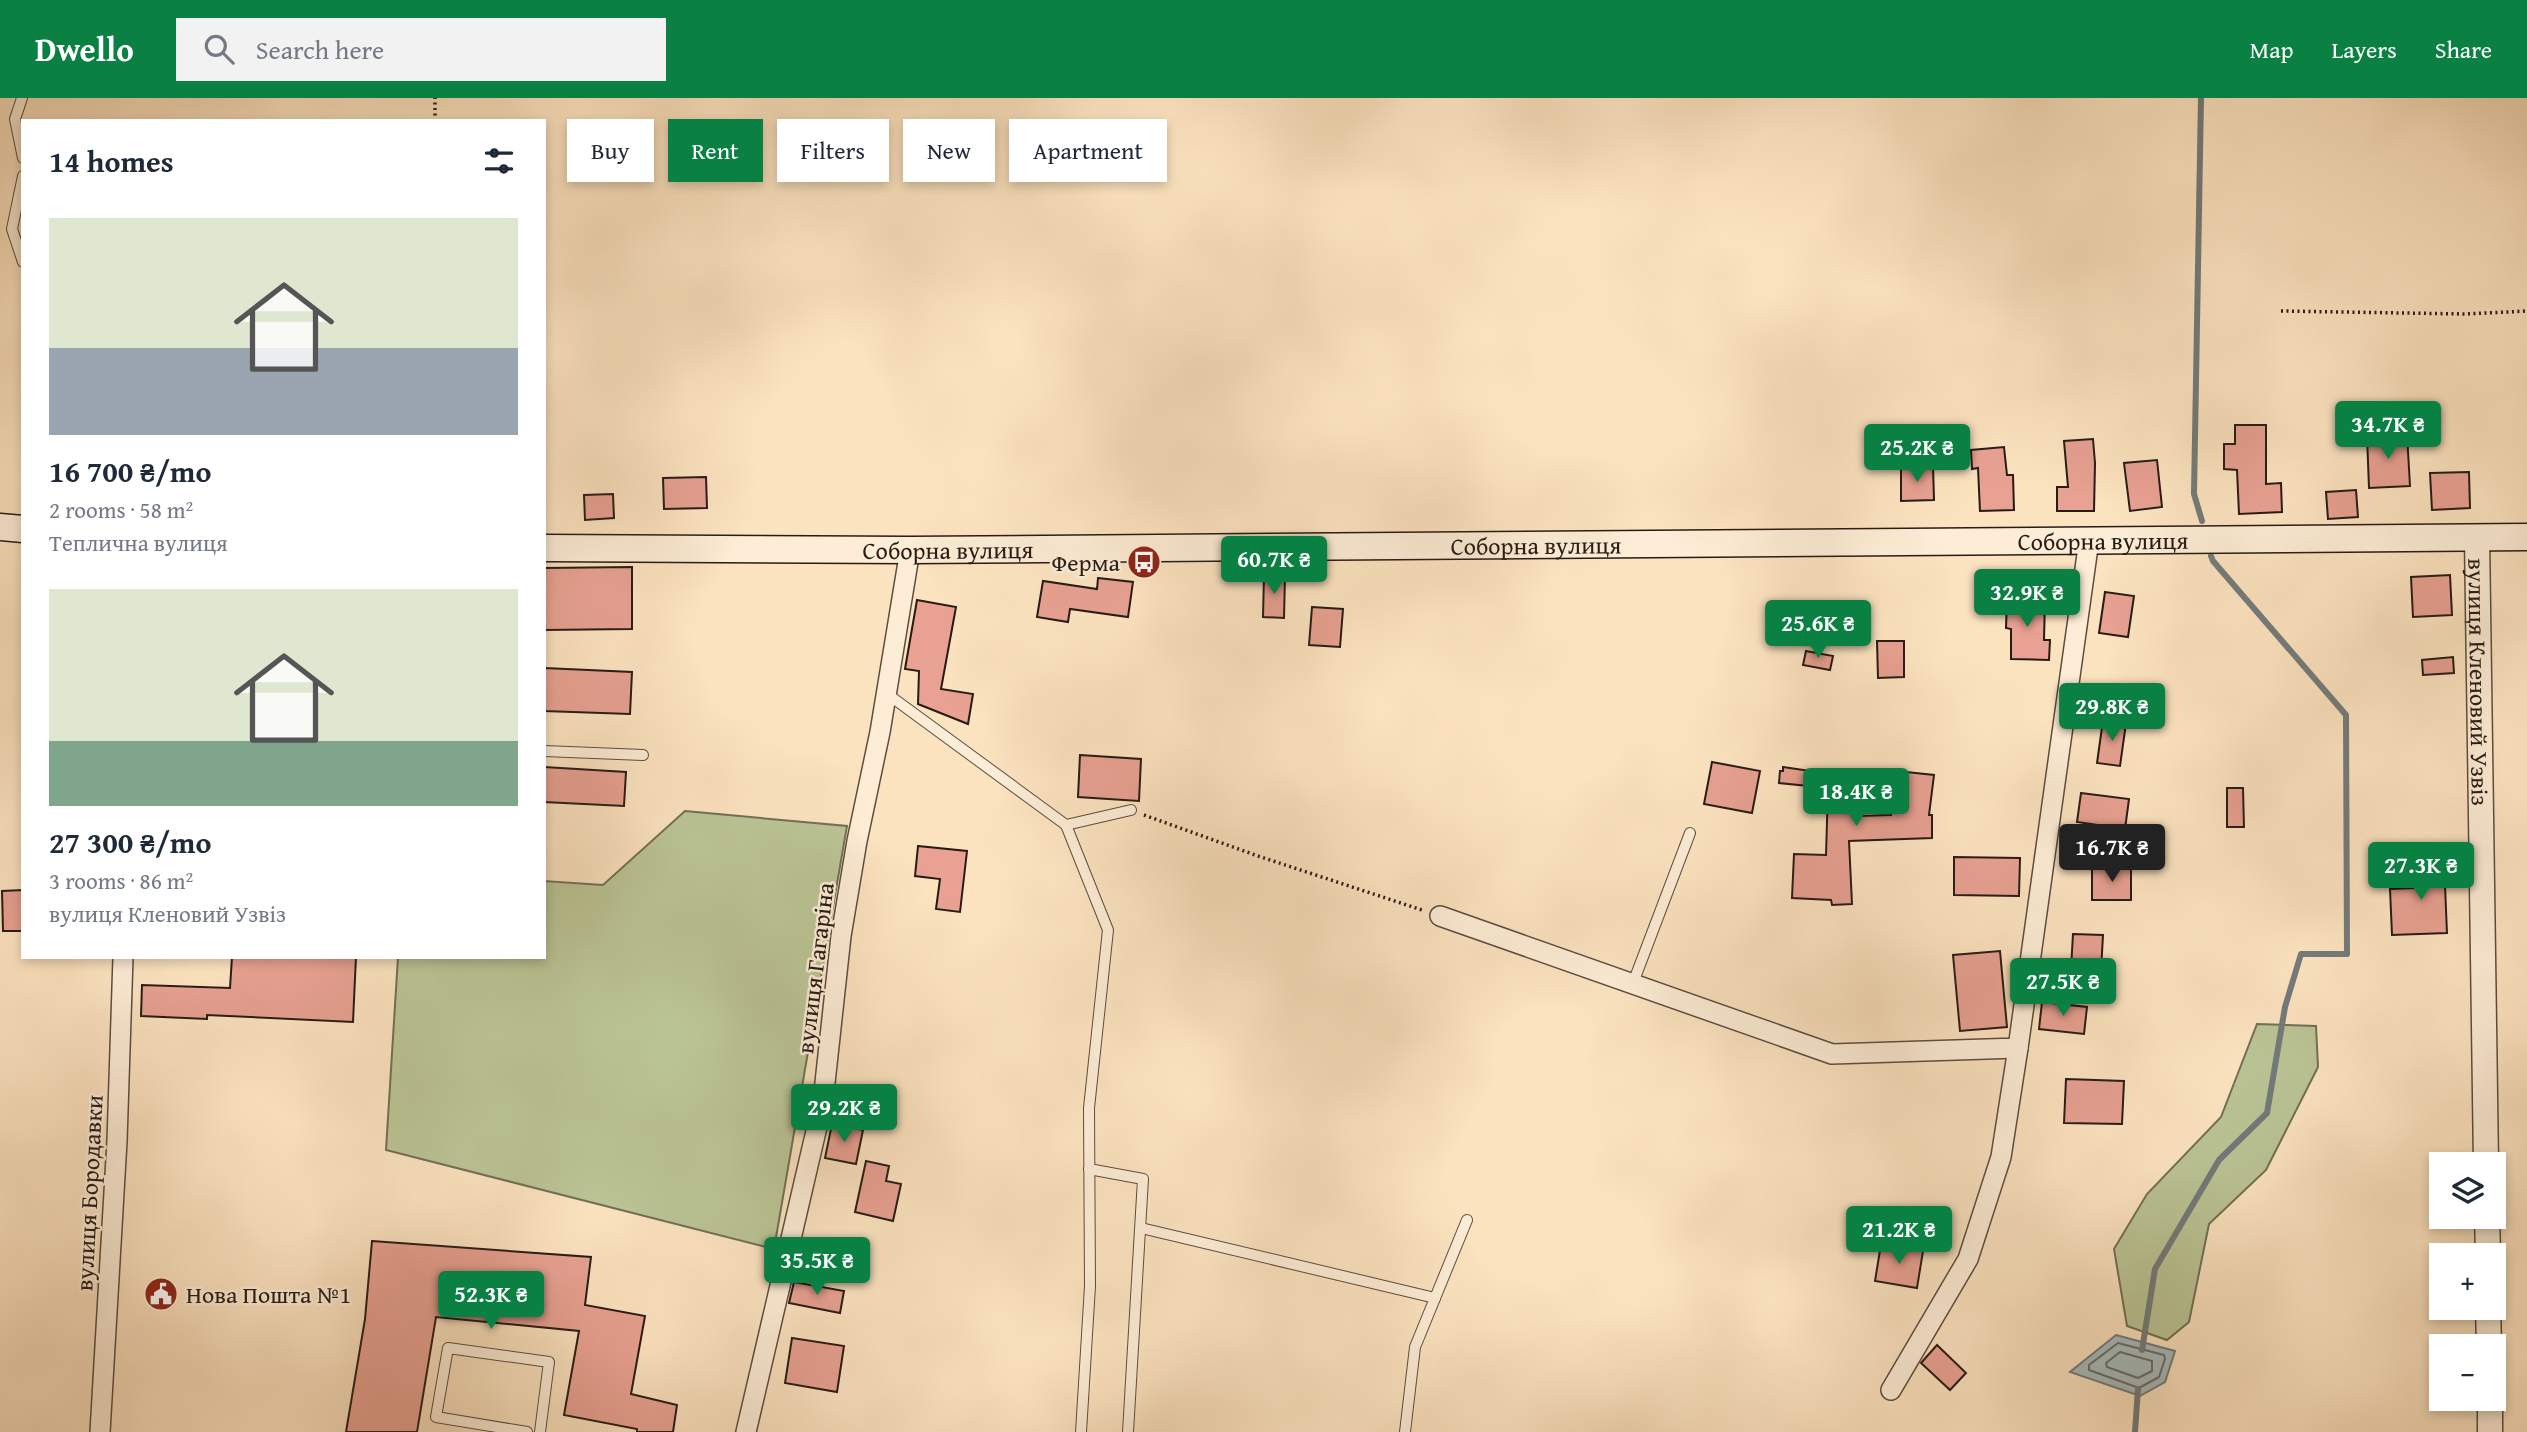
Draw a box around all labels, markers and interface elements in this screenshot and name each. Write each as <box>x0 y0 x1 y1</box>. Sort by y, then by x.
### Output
search box <box>176 18 666 81</box>
text: Dwello <box>35 25 134 73</box>
icon: search <box>200 30 238 68</box>
text: Search here <box>256 30 384 69</box>
text: Map <box>2250 32 2293 67</box>
text: Layers <box>2331 32 2397 67</box>
text: Share <box>2435 32 2492 67</box>
chip: Buy <box>567 119 654 182</box>
chip: Rent <box>668 119 763 182</box>
chip: Filters <box>777 119 889 182</box>
chip: New <box>903 119 995 182</box>
chip: Apartment <box>1009 119 1167 182</box>
text: 14 homes <box>49 139 174 183</box>
icon: filters <box>480 142 518 180</box>
icon: home <box>221 264 347 390</box>
pin: 34.7K ₴ <box>2323 402 2453 461</box>
text: 34.7K ₴ <box>2351 407 2425 440</box>
pin: 25.2K ₴ <box>1852 424 1982 484</box>
text: 25.2K ₴ <box>1880 430 1954 463</box>
text: 16 700 ₴/mo <box>49 449 212 493</box>
text: 2 rooms · 58 m² <box>49 493 193 526</box>
street label: Соборна вулиця <box>2017 522 2188 559</box>
text: Теплична вулиця <box>49 526 228 559</box>
street label: Соборна вулиця <box>1450 527 1621 563</box>
street label: Соборна вулиця <box>863 532 1033 568</box>
pin: 60.7K ₴ <box>1209 536 1339 596</box>
text: 60.7K ₴ <box>1237 542 1311 575</box>
bus stop icon: Ферма <box>1125 543 1163 581</box>
place label: Ферма <box>1052 545 1121 580</box>
street label: вулиця Кленовий Узвіз <box>2460 558 2498 806</box>
pin: 32.9K ₴ <box>1962 570 2092 629</box>
text: 32.9K ₴ <box>1990 575 2064 608</box>
pin: 25.6K ₴ <box>1753 601 1883 660</box>
text: 25.6K ₴ <box>1781 606 1855 639</box>
icon: home <box>221 635 347 761</box>
pin: 29.8K ₴ <box>2047 684 2177 743</box>
text: 29.8K ₴ <box>2075 689 2149 722</box>
pin: 18.4K ₴ <box>1791 768 1921 828</box>
text: 18.4K ₴ <box>1819 774 1893 807</box>
text: 27 300 ₴/mo <box>49 820 212 864</box>
pin: 16.7K ₴ <box>2047 824 2177 884</box>
text: 16.7K ₴ <box>2075 830 2149 863</box>
pin: 27.3K ₴ <box>2356 842 2486 902</box>
text: 27.3K ₴ <box>2384 848 2458 881</box>
text: 3 rooms · 86 m² <box>49 864 193 897</box>
street label: вулиця Гагаріна <box>787 880 843 1056</box>
text: вулиця Кленовий Узвіз <box>49 897 286 930</box>
pin: 27.5K ₴ <box>1998 958 2128 1018</box>
text: 27.5K ₴ <box>2026 964 2100 997</box>
pin: 29.2K ₴ <box>779 1084 909 1144</box>
text: 29.2K ₴ <box>807 1090 881 1123</box>
street label: вулиця Бородавки <box>66 1094 112 1292</box>
map controls <box>2429 1152 2506 1411</box>
button: layers <box>2429 1152 2506 1229</box>
pin: 21.2K ₴ <box>1834 1206 1964 1266</box>
text: 21.2K ₴ <box>1862 1212 1936 1245</box>
pin: 35.5K ₴ <box>752 1238 882 1297</box>
text: 35.5K ₴ <box>780 1243 854 1276</box>
button: + <box>2429 1243 2506 1320</box>
pin: 52.3K ₴ <box>426 1272 556 1331</box>
public building icon: Нова Пошта №1 <box>142 1275 180 1313</box>
place label: Нова Пошта №1 <box>186 1277 351 1312</box>
text: 52.3K ₴ <box>454 1277 528 1310</box>
button: − <box>2429 1334 2506 1411</box>

